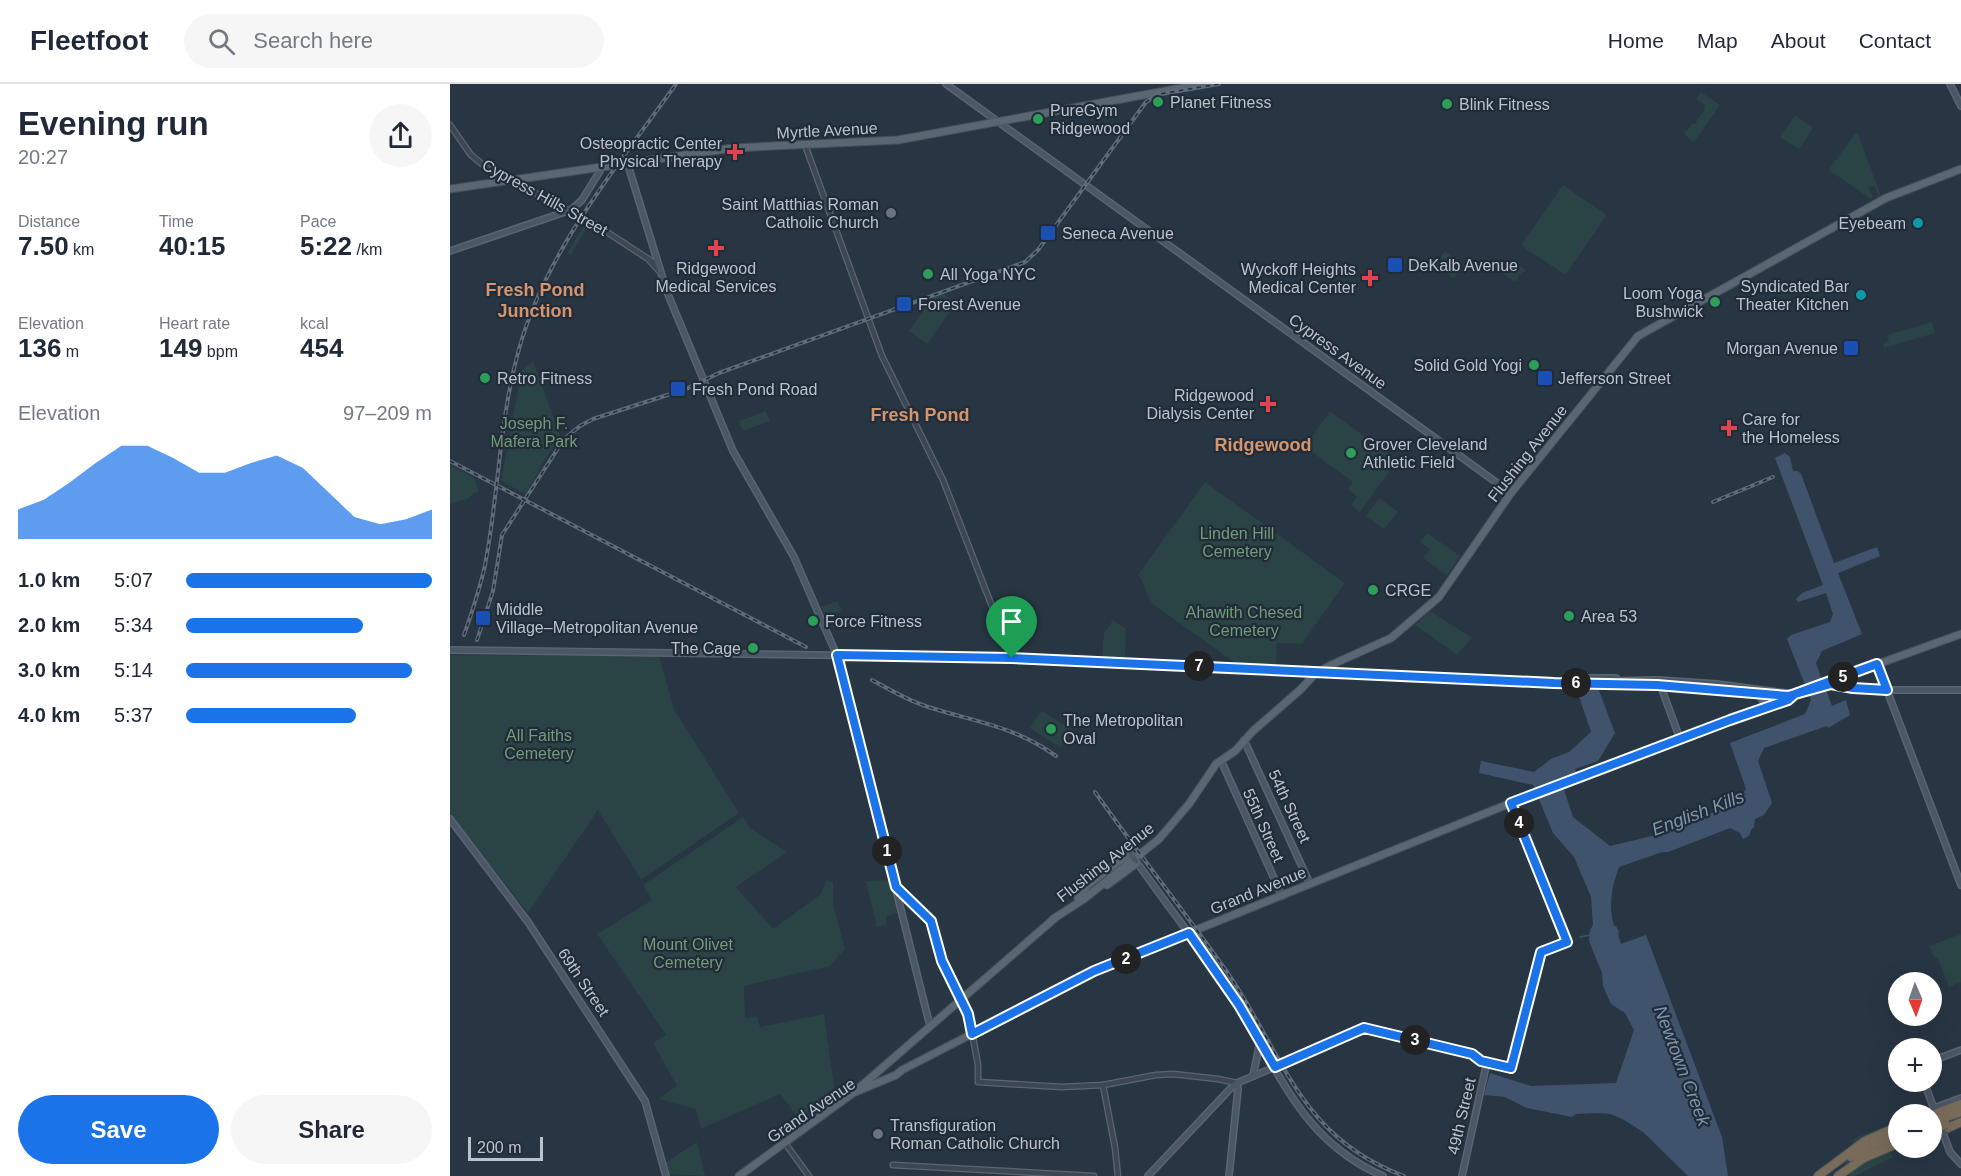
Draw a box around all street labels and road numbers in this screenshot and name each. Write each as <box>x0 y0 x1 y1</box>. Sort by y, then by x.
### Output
street label: Myrtle Avenue <box>776 119 878 142</box>
street label: Cypress Hills Street <box>479 156 611 239</box>
street label: Cypress Avenue <box>1286 310 1390 392</box>
street label: Flushing Avenue <box>1484 401 1570 505</box>
street label: 54th Street <box>1265 767 1314 846</box>
street label: 55th Street <box>1240 786 1287 865</box>
street label: Flushing Avenue <box>1054 819 1157 905</box>
street label: Grand Avenue <box>1208 863 1309 917</box>
street label: 69th Street <box>555 945 613 1020</box>
street label: Grand Avenue <box>764 1075 858 1146</box>
street label: 49th Street <box>1444 1076 1479 1156</box>

